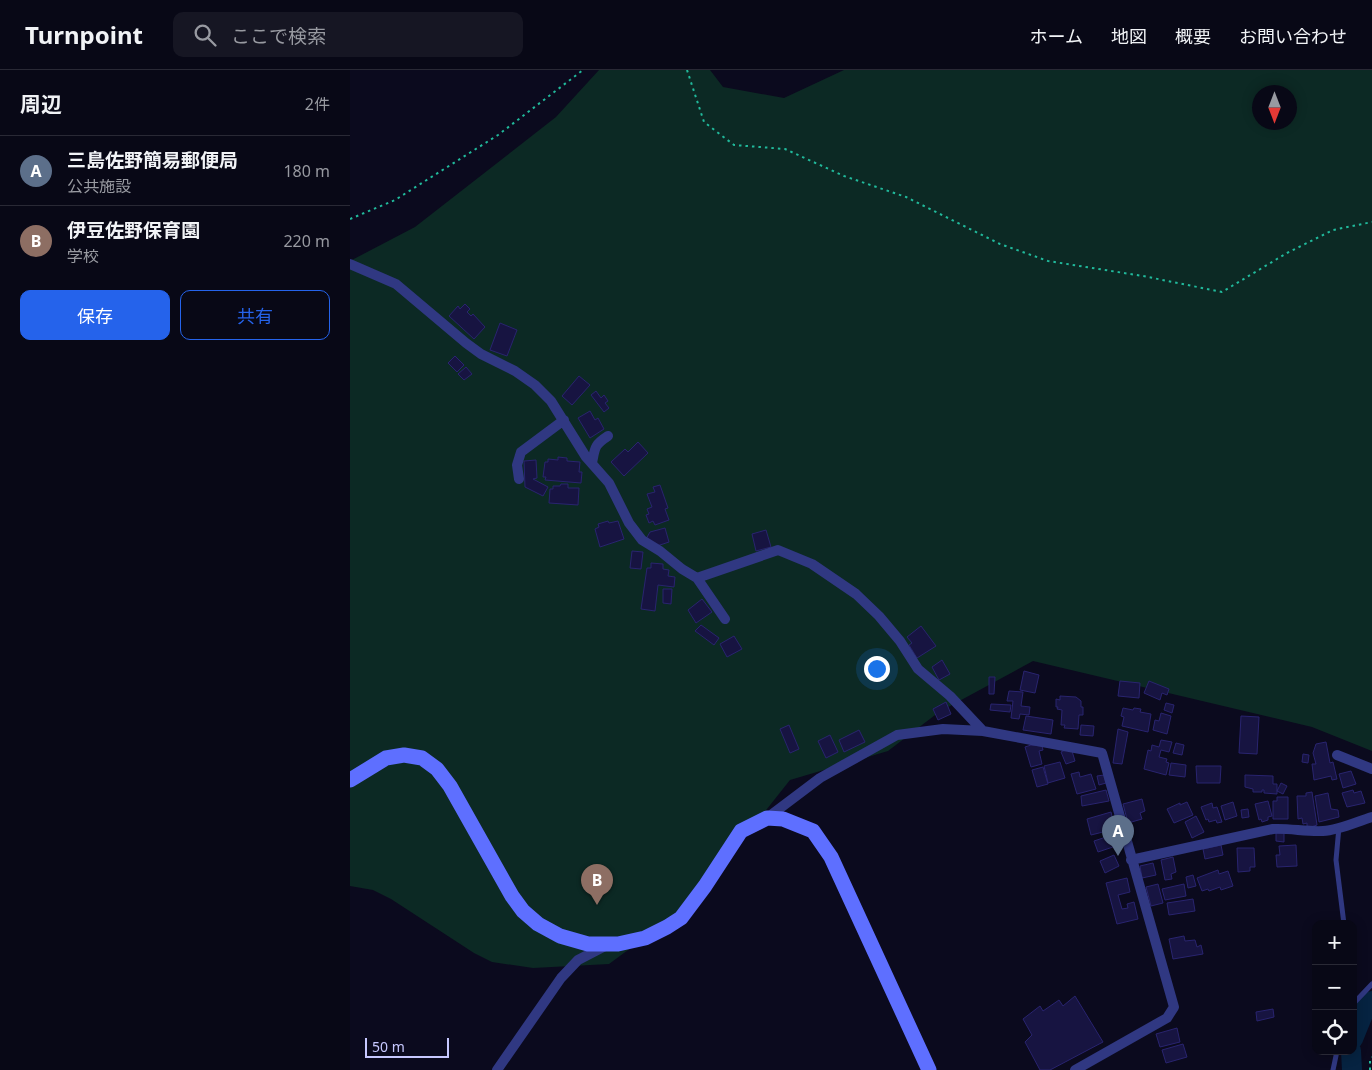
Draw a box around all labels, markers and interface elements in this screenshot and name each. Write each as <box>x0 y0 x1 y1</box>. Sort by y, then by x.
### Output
search box <box>173 12 523 57</box>
text: Turnpoint <box>25 18 143 51</box>
icon: search <box>191 21 219 49</box>
text: ここで検索 <box>231 23 326 49</box>
text: ホーム <box>1030 24 1083 48</box>
text: 地図 <box>1111 24 1147 48</box>
text: 概要 <box>1175 24 1211 48</box>
text: お問い合わせ <box>1239 24 1347 48</box>
north arrow <box>1252 85 1297 130</box>
text: 周辺 <box>20 90 62 118</box>
text: 2件 <box>305 93 330 115</box>
text: 三島佐野簡易郵便局 <box>67 147 238 173</box>
text: A <box>30 160 42 182</box>
text: 180 m <box>283 160 330 182</box>
text: 公共施設 <box>67 175 131 197</box>
text: 伊豆佐野保育園 <box>67 217 200 243</box>
text: B <box>31 230 41 252</box>
text: 220 m <box>283 230 330 252</box>
text: 学校 <box>67 245 99 267</box>
button: 保存 <box>20 290 170 340</box>
button: 共有 <box>180 290 330 340</box>
your location <box>864 656 890 682</box>
pin: A <box>1102 815 1134 856</box>
pin: B <box>581 864 613 905</box>
map controls <box>1312 920 1357 1055</box>
button: + <box>1312 920 1357 965</box>
button: − <box>1312 965 1357 1010</box>
button: locate <box>1312 1010 1357 1055</box>
scale bar <box>365 1035 449 1058</box>
text: 50 m <box>372 1037 405 1056</box>

